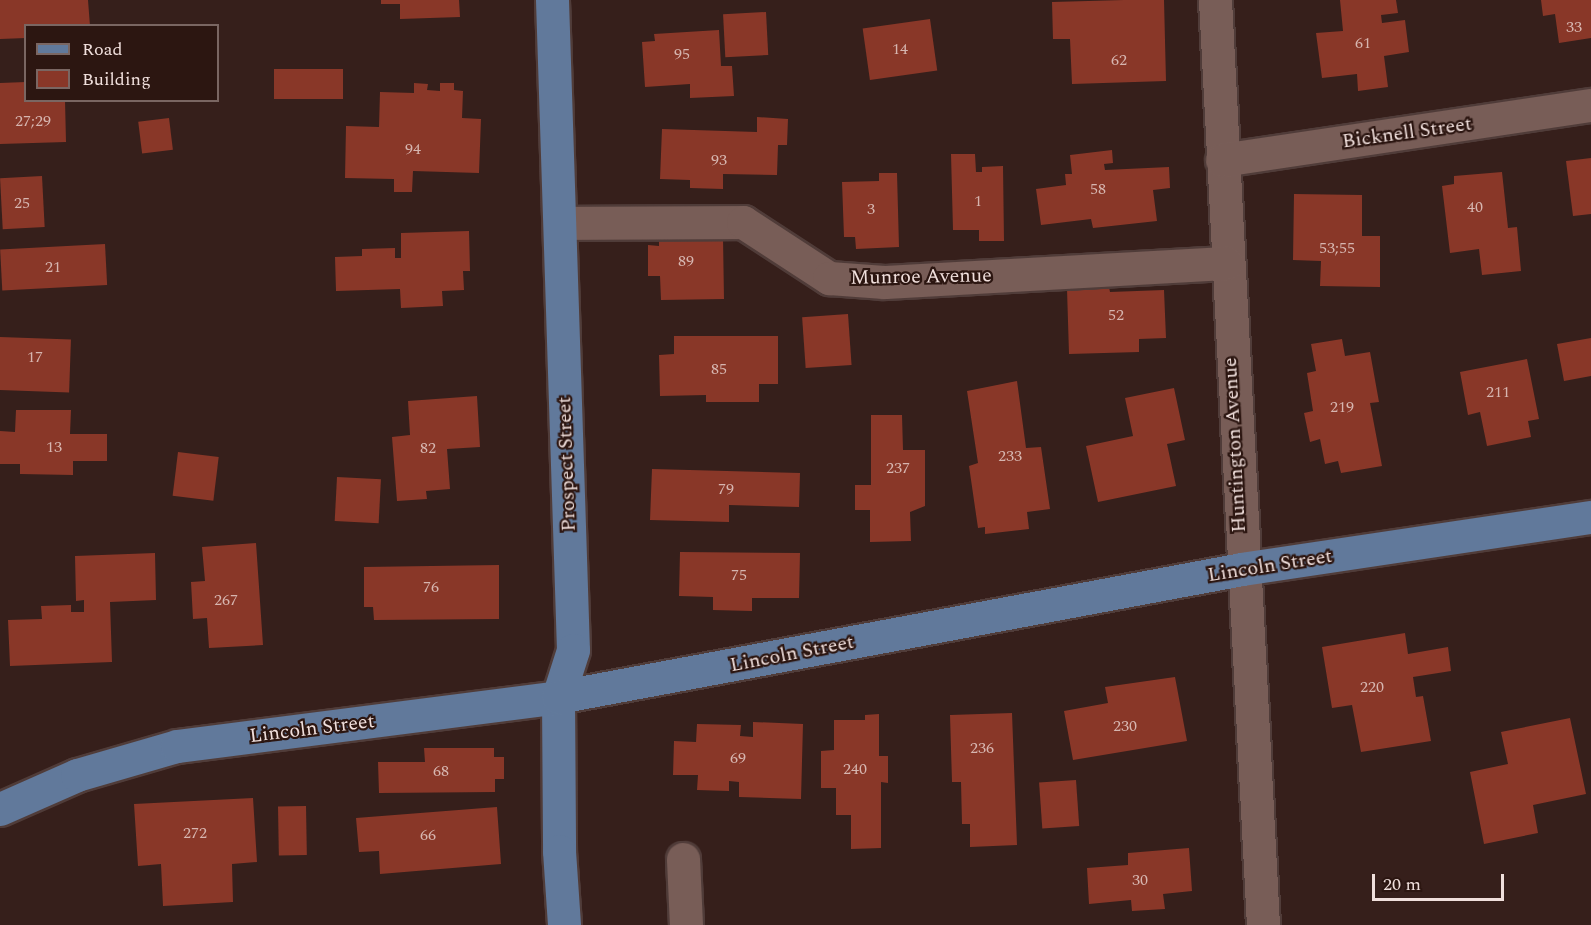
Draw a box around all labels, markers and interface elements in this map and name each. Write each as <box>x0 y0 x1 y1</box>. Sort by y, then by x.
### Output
house number: 33 <box>1566 17 1582 37</box>
legend <box>24 24 219 102</box>
house number: 61 <box>1355 33 1371 53</box>
text: Road <box>82 36 123 63</box>
house number: 14 <box>892 39 908 59</box>
house number: 95 <box>674 44 690 64</box>
house number: 62 <box>1111 50 1127 70</box>
text: Building <box>82 66 151 93</box>
house number: 27;29 <box>15 111 51 131</box>
street label: Bicknell Street <box>1341 112 1473 154</box>
house number: 94 <box>405 139 421 159</box>
house number: 93 <box>711 150 727 170</box>
house number: 58 <box>1090 179 1106 199</box>
house number: 1 <box>974 191 982 211</box>
house number: 25 <box>14 193 30 213</box>
house number: 40 <box>1467 197 1483 217</box>
house number: 3 <box>867 199 875 219</box>
house number: 53;55 <box>1319 238 1355 258</box>
house number: 89 <box>678 251 694 271</box>
house number: 21 <box>45 257 61 277</box>
street label: Munroe Avenue <box>850 264 992 290</box>
house number: 52 <box>1108 305 1124 325</box>
house number: 17 <box>27 347 43 367</box>
street label: Huntington Avenue <box>1218 357 1252 533</box>
house number: 85 <box>711 359 727 379</box>
house number: 211 <box>1486 382 1510 402</box>
street label: Prospect Street <box>553 396 581 532</box>
house number: 219 <box>1330 397 1354 417</box>
house number: 13 <box>46 437 62 457</box>
house number: 82 <box>420 438 436 458</box>
house number: 233 <box>998 446 1022 466</box>
house number: 237 <box>886 458 910 478</box>
house number: 79 <box>718 479 734 499</box>
street label: Lincoln Street <box>1206 544 1334 588</box>
house number: 75 <box>731 565 747 585</box>
house number: 76 <box>423 577 439 597</box>
house number: 267 <box>214 590 238 610</box>
street label: Lincoln Street <box>728 630 856 678</box>
house number: 220 <box>1360 677 1384 697</box>
street label: Lincoln Street <box>248 709 376 749</box>
house number: 230 <box>1113 716 1137 736</box>
house number: 236 <box>970 738 994 758</box>
house number: 69 <box>730 748 746 768</box>
house number: 240 <box>843 759 867 779</box>
house number: 68 <box>433 761 449 781</box>
house number: 272 <box>183 823 207 843</box>
house number: 66 <box>420 825 436 845</box>
scale bar <box>1375 862 1507 900</box>
house number: 30 <box>1132 870 1148 890</box>
text: 20 m <box>1383 871 1421 898</box>

